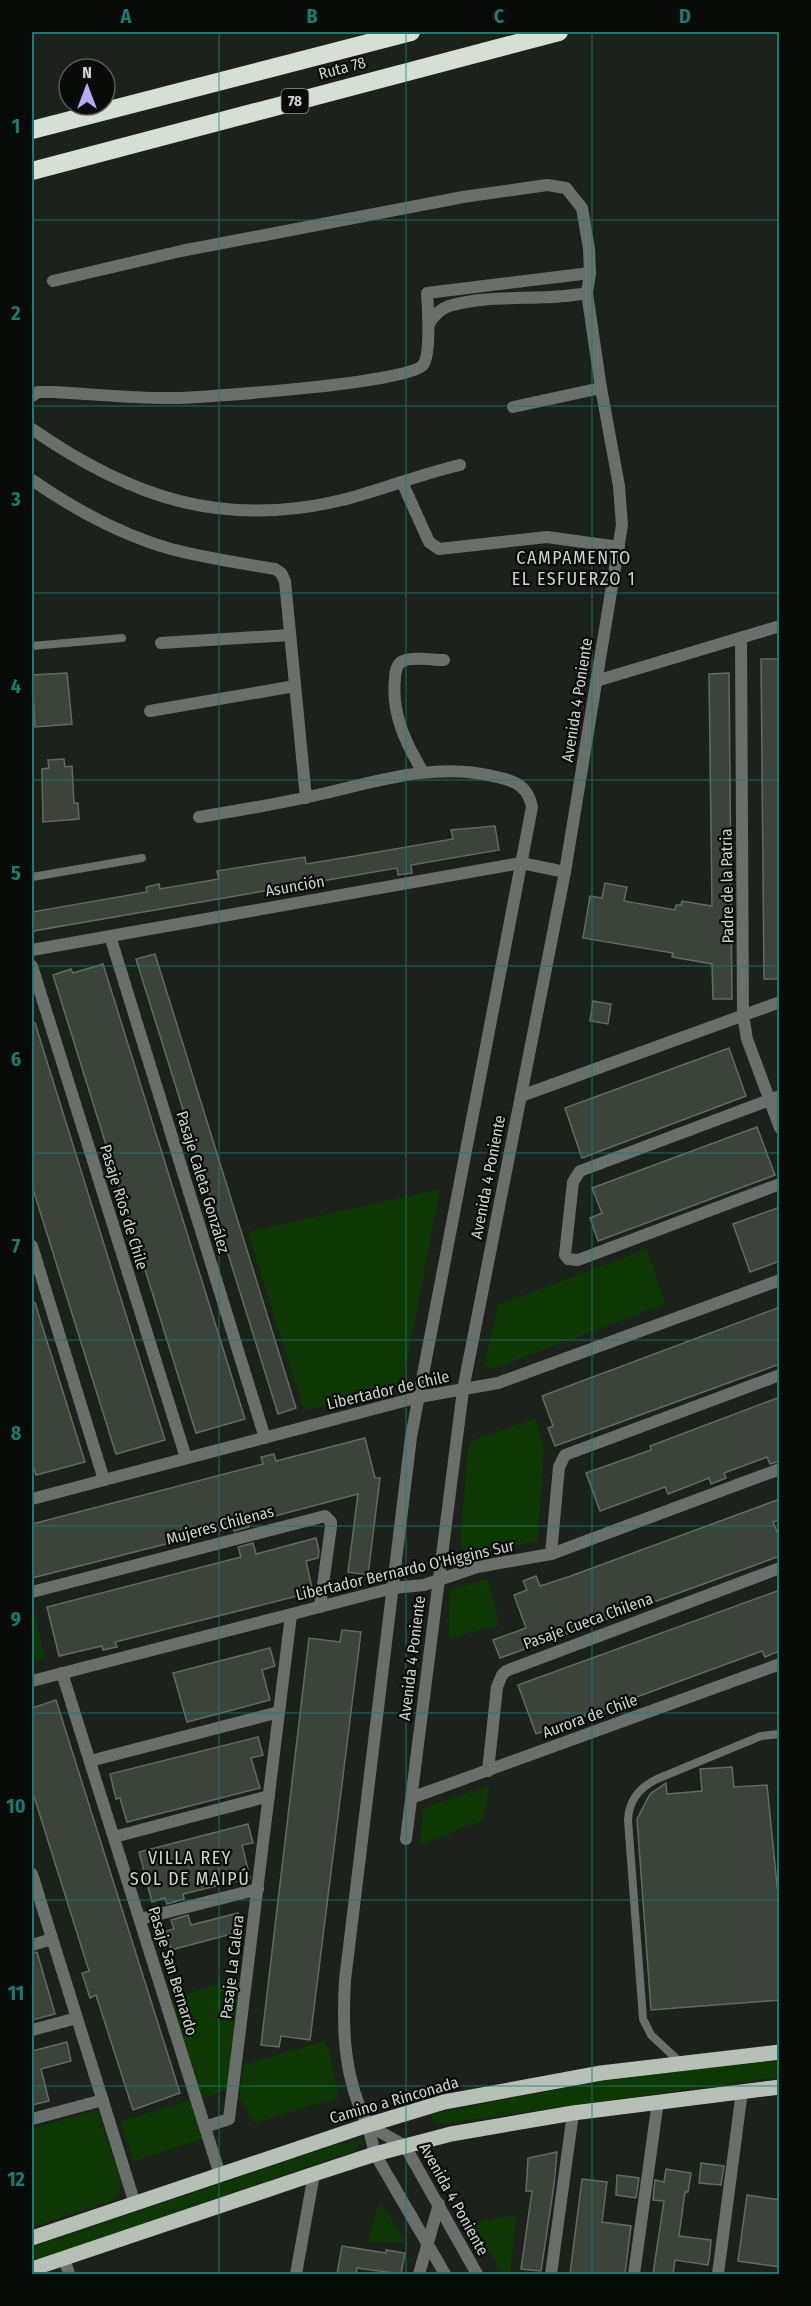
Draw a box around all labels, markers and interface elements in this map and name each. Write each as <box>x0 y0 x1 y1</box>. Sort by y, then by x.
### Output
text: A <box>120 4 133 28</box>
text: B <box>306 4 318 28</box>
text: C <box>494 4 505 28</box>
text: D <box>679 4 691 28</box>
street label: Ruta 78 <box>316 53 368 83</box>
north arrow <box>57 57 117 117</box>
text: N <box>82 63 92 82</box>
road number: 78 <box>282 89 308 113</box>
text: 1 <box>12 114 20 138</box>
text: 2 <box>10 301 21 325</box>
text: 3 <box>10 487 21 511</box>
district label: CAMPAMENTO EL ESFUERZO 1 <box>512 547 636 590</box>
street label: Avenida 4 Poniente <box>558 636 596 763</box>
text: 4 <box>11 674 21 698</box>
street label: Padre de la Patria <box>716 828 738 944</box>
text: 5 <box>11 861 21 885</box>
street label: Asunción <box>264 871 326 901</box>
text: 6 <box>11 1047 21 1071</box>
street label: Pasaje Caleta González <box>172 1109 234 1255</box>
street label: Avenida 4 Poniente <box>467 1113 509 1240</box>
street label: Pasaje Ríos de Chile <box>96 1142 152 1272</box>
text: 7 <box>12 1234 21 1258</box>
street label: Libertador de Chile <box>325 1367 451 1413</box>
text: 8 <box>11 1421 22 1445</box>
street label: Mujeres Chilenas <box>164 1501 276 1549</box>
street label: Libertador Bernardo O'Higgins Sur <box>294 1535 517 1604</box>
street label: Pasaje Cueca Chilena <box>521 1589 656 1653</box>
street label: Avenida 4 Poniente <box>395 1594 429 1721</box>
text: 9 <box>11 1607 21 1631</box>
street label: Aurora de Chile <box>540 1690 640 1742</box>
text: 10 <box>6 1794 26 1818</box>
district label: VILLA REY SOL DE MAIPÚ <box>130 1847 250 1890</box>
street label: Pasaje San Bernardo <box>144 1904 202 2038</box>
street label: Pasaje La Calera <box>216 1914 248 2020</box>
text: 11 <box>8 1981 24 2005</box>
street label: Camino a Rinconada <box>327 2072 461 2127</box>
street label: Avenida 4 Poniente <box>415 2139 493 2259</box>
text: 12 <box>7 2167 25 2191</box>

